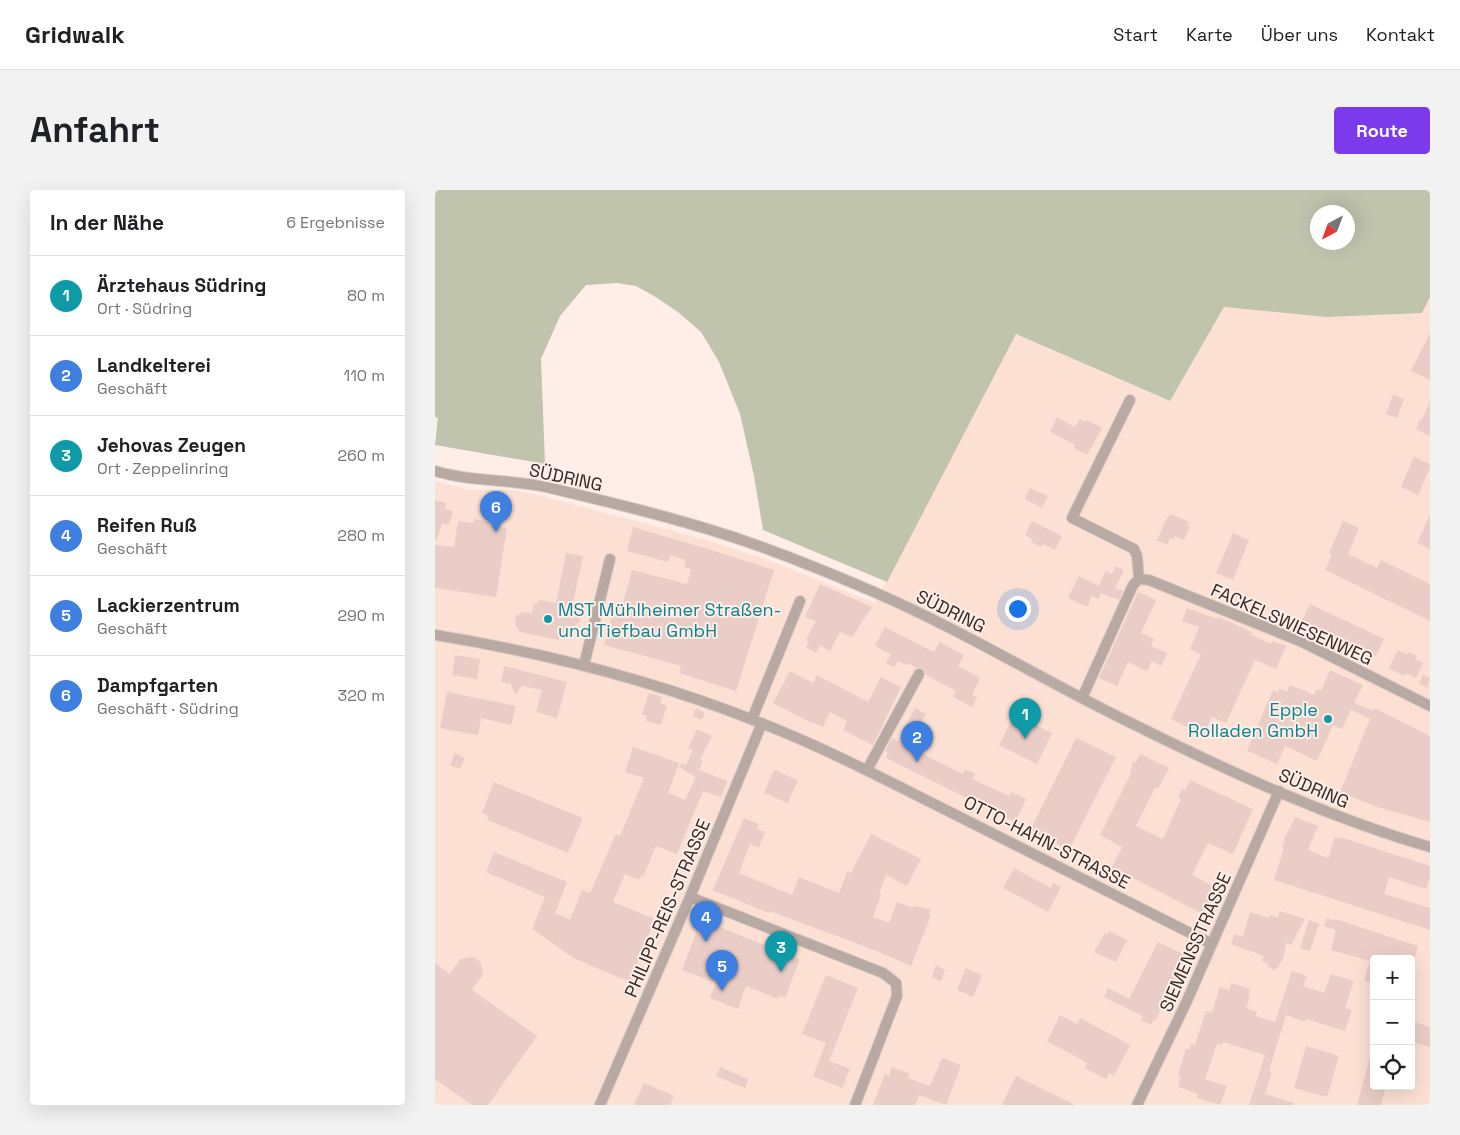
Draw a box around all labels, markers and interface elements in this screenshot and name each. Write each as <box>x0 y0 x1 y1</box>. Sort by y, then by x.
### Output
text: Gridwalk <box>25 19 125 50</box>
text: Start <box>1113 23 1158 46</box>
text: Karte <box>1186 23 1233 46</box>
text: Über uns <box>1261 23 1338 46</box>
text: Kontakt <box>1366 23 1435 46</box>
button: Route <box>1334 107 1430 154</box>
text: Anfahrt <box>30 108 160 152</box>
north arrow <box>1310 205 1355 250</box>
text: In der Nähe <box>50 209 164 236</box>
text: 6 Ergebnisse <box>286 212 385 233</box>
text: Ärztehaus Südring <box>97 273 266 298</box>
text: 1 <box>62 285 70 306</box>
text: 80 m <box>347 285 385 306</box>
text: Ort · Südring <box>97 298 192 319</box>
text: Landkelterei <box>97 353 211 378</box>
text: 2 <box>61 365 71 386</box>
text: 110 m <box>343 365 385 386</box>
text: Geschäft <box>97 378 168 399</box>
text: Jehovas Zeugen <box>97 433 246 458</box>
text: 3 <box>61 445 71 466</box>
text: 260 m <box>337 445 385 466</box>
text: Ort · Zeppelinring <box>97 458 229 479</box>
street label: SÜDRING <box>527 458 605 496</box>
pin: 6 <box>480 491 512 532</box>
text: Reifen Ruß <box>97 513 197 538</box>
text: 4 <box>61 525 71 546</box>
text: 280 m <box>337 525 385 546</box>
text: Geschäft <box>97 538 168 559</box>
street label: FACKELSWIESENWEG <box>1207 578 1377 670</box>
street label: SÜDRING <box>912 584 990 638</box>
text: Lackierzentrum <box>97 593 240 618</box>
your location <box>1005 596 1031 622</box>
place label: MST Mühlheimer Straßen- und Tiefbau GmbH <box>558 598 782 642</box>
text: 5 <box>61 605 71 626</box>
text: 290 m <box>337 605 385 626</box>
marker: MST Mühlheimer Straßen- und Tiefbau GmbH <box>542 613 554 625</box>
text: Geschäft <box>97 618 168 639</box>
text: Dampfgarten <box>97 673 218 698</box>
text: 6 <box>61 685 71 706</box>
text: 320 m <box>338 685 385 706</box>
text: Geschäft · Südring <box>97 698 239 719</box>
pin: 1 <box>1009 698 1041 739</box>
place label: Epple Rolladen GmbH <box>1188 698 1318 742</box>
marker: Epple Rolladen GmbH <box>1322 713 1334 725</box>
pin: 2 <box>901 721 933 762</box>
street label: SÜDRING <box>1275 763 1353 813</box>
street label: OTTO-HAHN-STRASSE <box>960 790 1134 894</box>
street label: PHILIPP-REIS-STRASSE <box>619 815 715 1001</box>
street label: SIEMENSSTRASSE <box>1154 869 1236 1015</box>
pin: 4 <box>690 901 722 942</box>
pin: 3 <box>765 931 797 972</box>
pin: 5 <box>706 950 738 991</box>
map controls <box>1370 955 1415 1090</box>
button: + <box>1370 955 1415 1000</box>
button: − <box>1370 1000 1415 1045</box>
button: locate <box>1370 1045 1415 1090</box>

